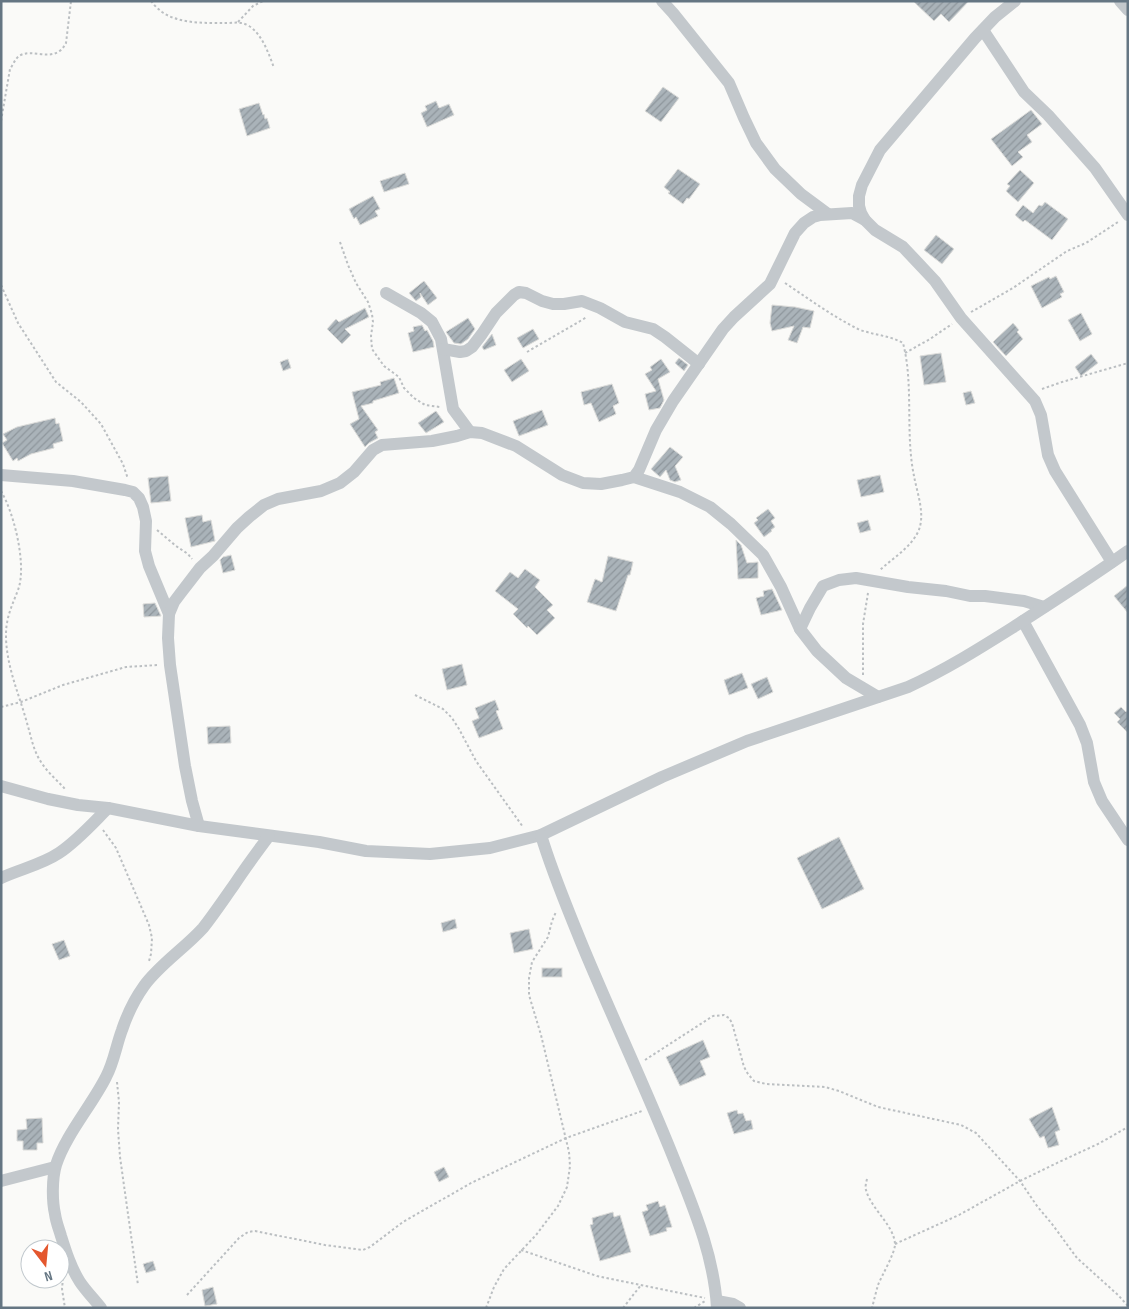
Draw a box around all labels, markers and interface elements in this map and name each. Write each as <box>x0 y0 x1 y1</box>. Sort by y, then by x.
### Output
north arrow <box>20 1239 70 1289</box>
text: N <box>43 1267 54 1285</box>

